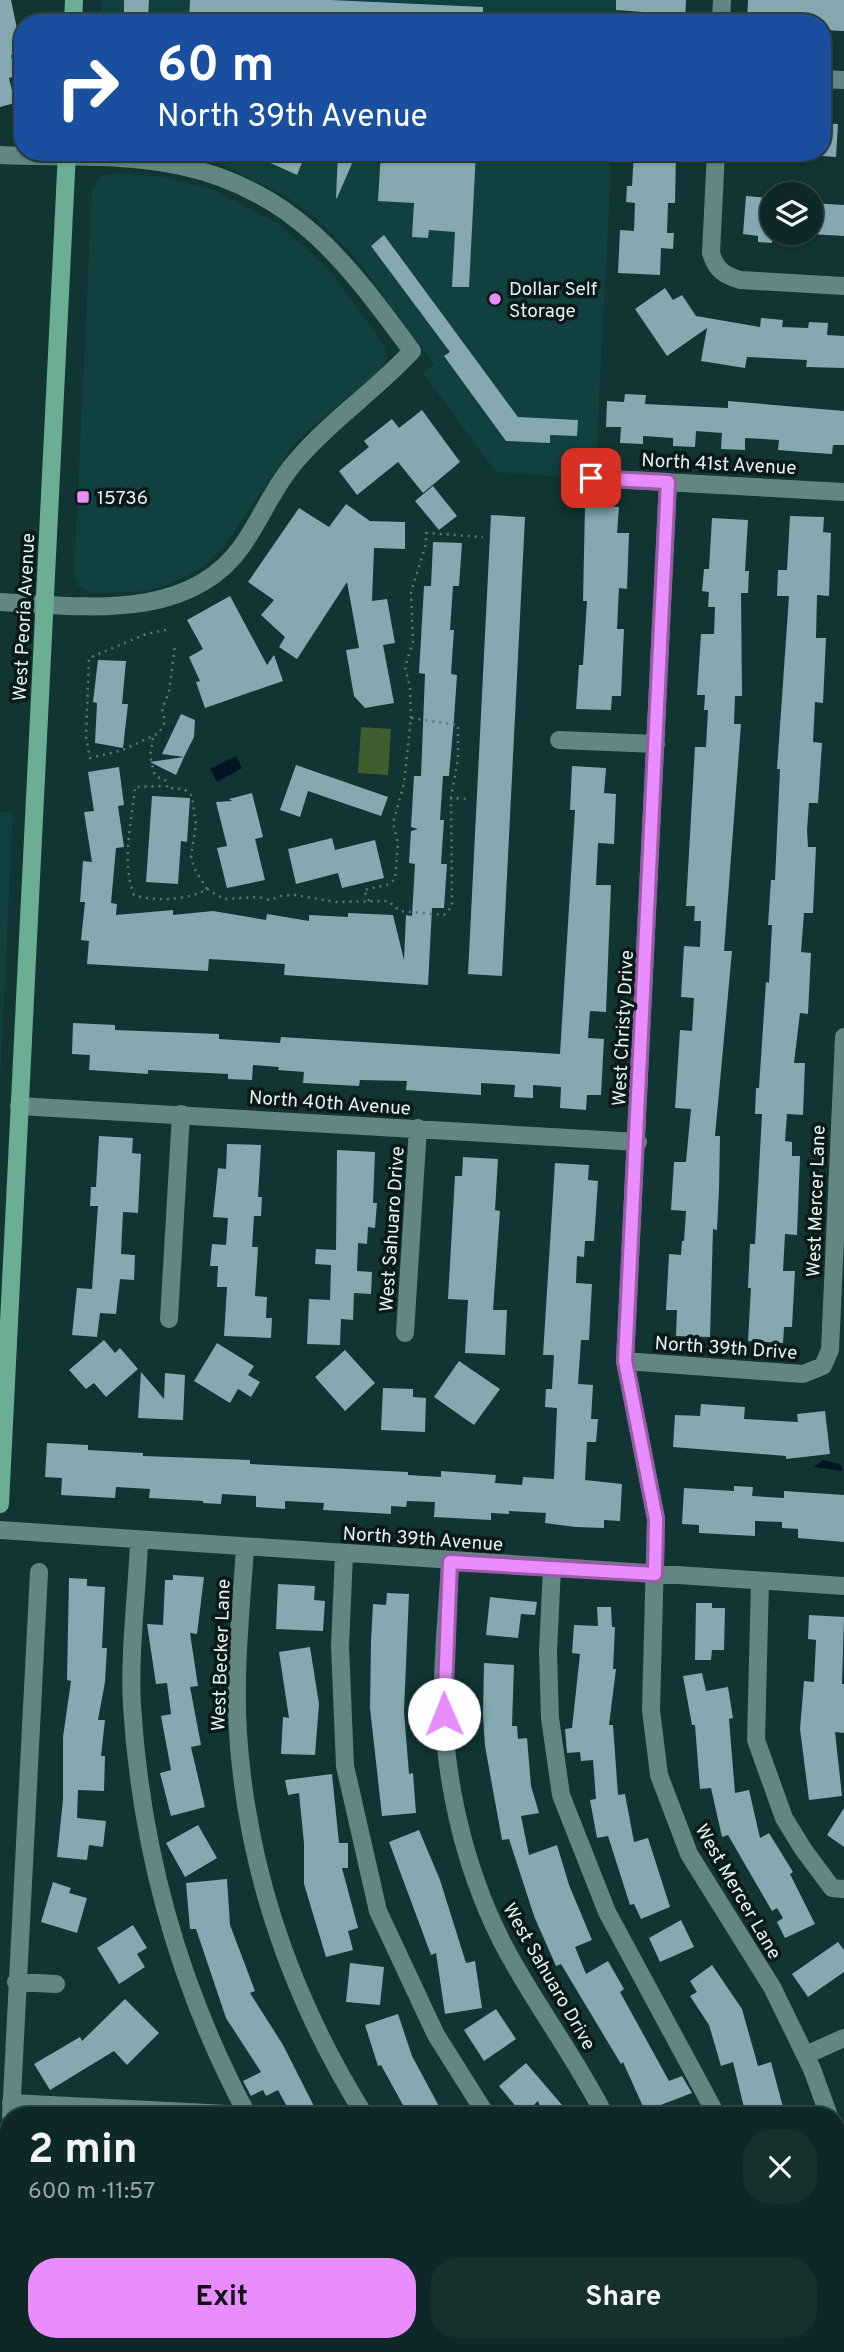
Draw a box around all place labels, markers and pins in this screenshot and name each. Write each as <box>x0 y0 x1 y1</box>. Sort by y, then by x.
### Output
place label: Dollar Self Storage <box>509 278 598 324</box>
marker: Dollar Self Storage <box>487 291 503 307</box>
pin <box>561 448 621 508</box>
place label: 15736 <box>97 487 148 511</box>
marker: 15736 <box>75 489 91 505</box>

